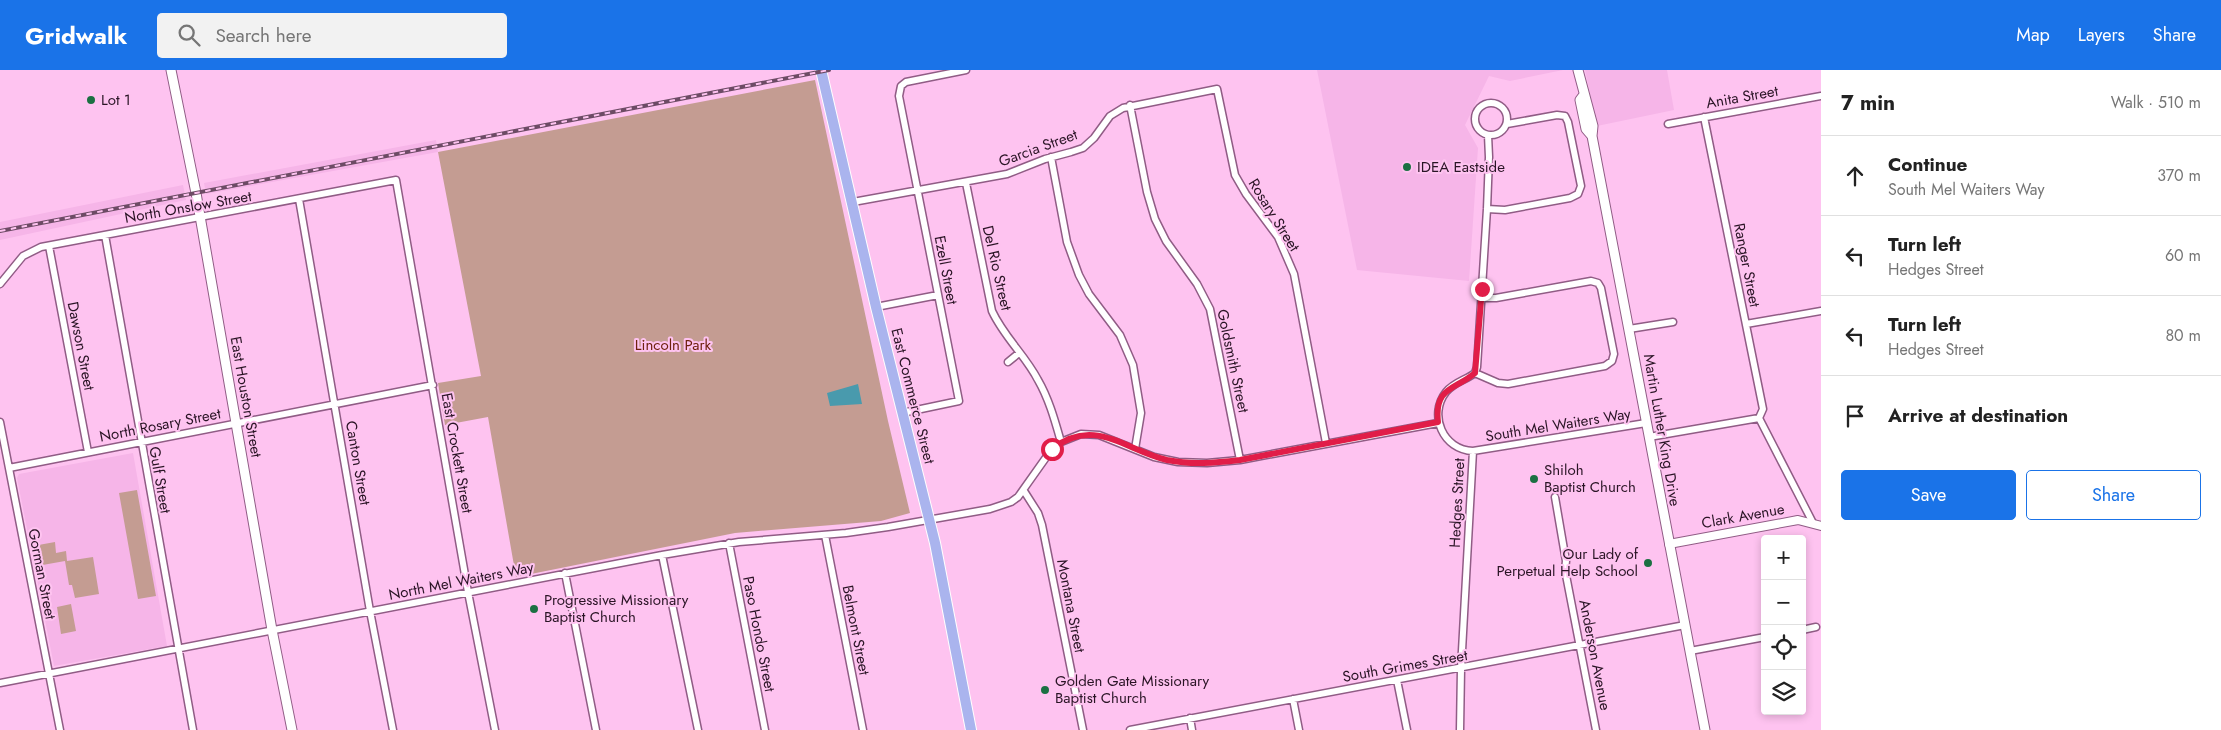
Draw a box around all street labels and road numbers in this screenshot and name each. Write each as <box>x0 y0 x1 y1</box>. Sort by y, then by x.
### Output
street label: Anita Street <box>1704 80 1780 114</box>
street label: Garcia Street <box>996 123 1081 172</box>
street label: Rosary Street <box>1243 174 1305 256</box>
street label: North Onslow Street <box>123 185 254 229</box>
street label: Ranger Street <box>1728 221 1766 309</box>
street label: Del Rio Street <box>977 223 1018 313</box>
street label: Ezell Street <box>929 234 964 307</box>
street label: Dawson Street <box>62 300 100 393</box>
street label: Goldsmith Street <box>1211 307 1255 415</box>
street label: East Commerce Street <box>885 326 941 467</box>
street label: East Houston Street <box>225 335 268 460</box>
street label: Martin Luther King Drive <box>1638 352 1686 508</box>
street label: East Crockett Street <box>436 391 478 515</box>
street label: North Rosary Street <box>97 402 223 448</box>
street label: South Mel Waiters Way <box>1484 403 1633 447</box>
street label: Canton Street <box>340 419 376 507</box>
street label: Gulf Street <box>143 445 177 516</box>
street label: Hedges Street <box>1444 457 1470 548</box>
street label: Clark Avenue <box>1700 498 1786 534</box>
street label: Gorman Street <box>22 527 62 622</box>
street label: North Mel Waiters Way <box>387 556 536 606</box>
street label: Montana Street <box>1051 558 1091 655</box>
street label: Paso Hondo Street <box>737 574 781 694</box>
street label: Belmont Street <box>837 583 876 677</box>
street label: Anderson Avenue <box>1573 598 1617 713</box>
street label: South Grimes Street <box>1341 644 1470 688</box>

